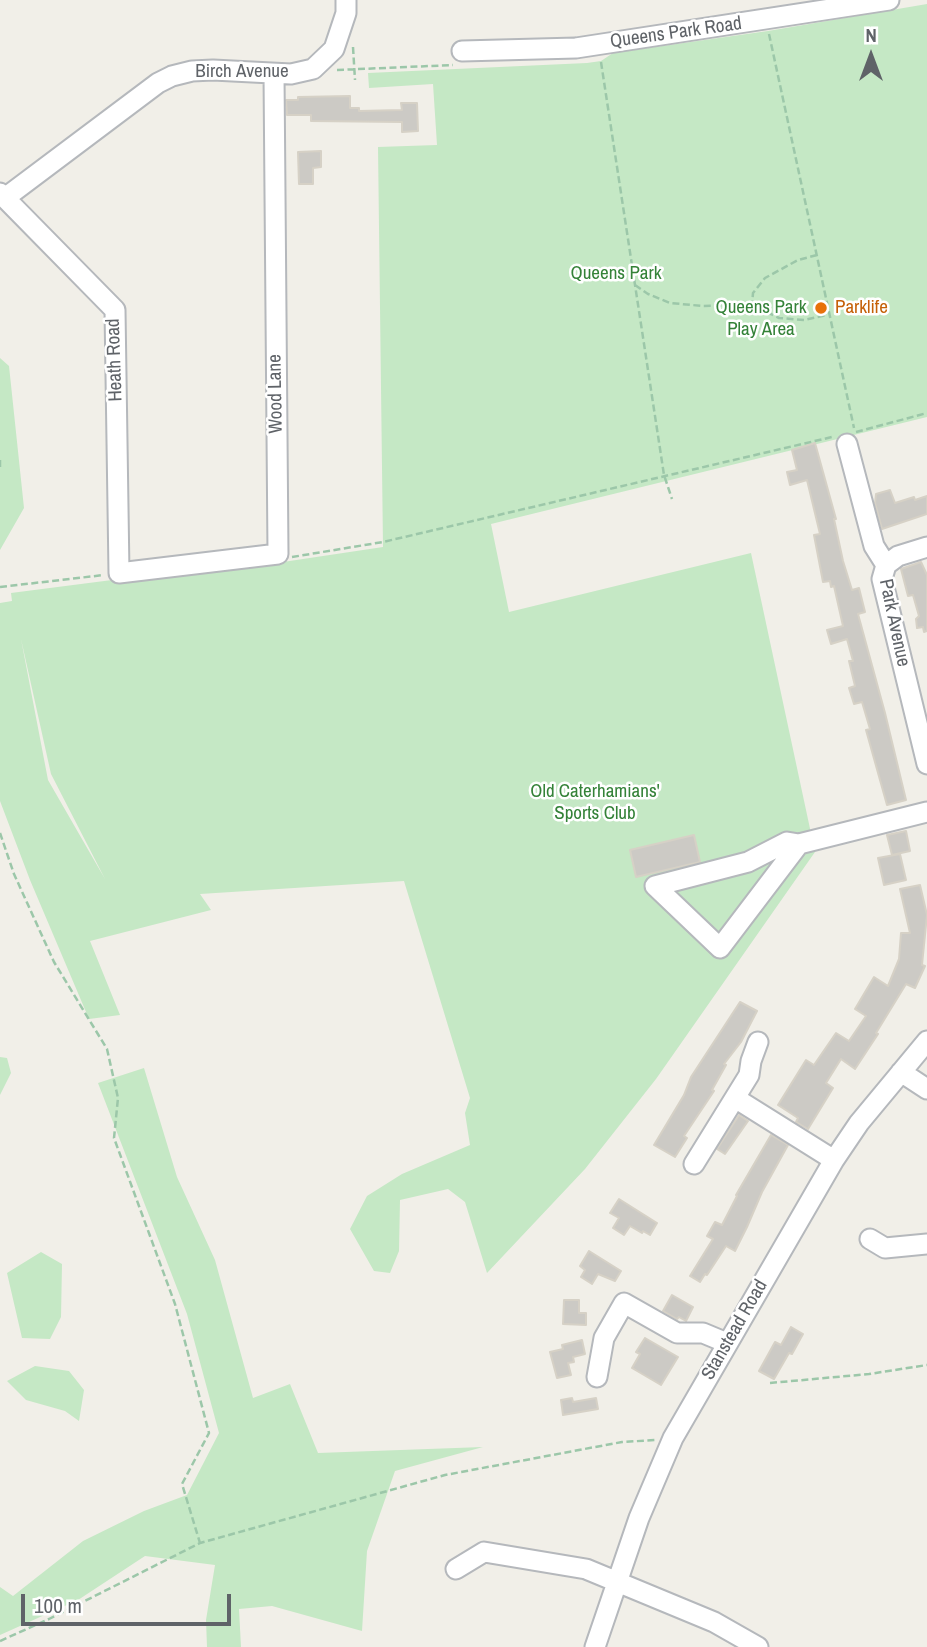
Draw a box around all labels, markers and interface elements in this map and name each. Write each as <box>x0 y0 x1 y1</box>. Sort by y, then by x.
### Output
street label: Queens Park Road <box>609 12 743 54</box>
north arrow <box>836 21 906 91</box>
text: N <box>865 22 877 48</box>
street label: Birch Avenue <box>195 61 289 83</box>
park label: Queens Park <box>571 263 661 285</box>
park label: Queens Park Play Area <box>716 297 806 341</box>
place label: Parklife <box>835 297 888 319</box>
marker: Parklife <box>813 300 829 316</box>
street label: Heath Road <box>102 318 128 402</box>
street label: Wood Lane <box>264 354 288 434</box>
street label: Park Avenue <box>874 577 914 669</box>
park label: Old Caterhamians' Sports Club <box>530 781 660 825</box>
street label: Stanstead Road <box>697 1276 773 1384</box>
scale bar <box>24 1580 234 1624</box>
text: 100 m <box>34 1591 82 1620</box>

